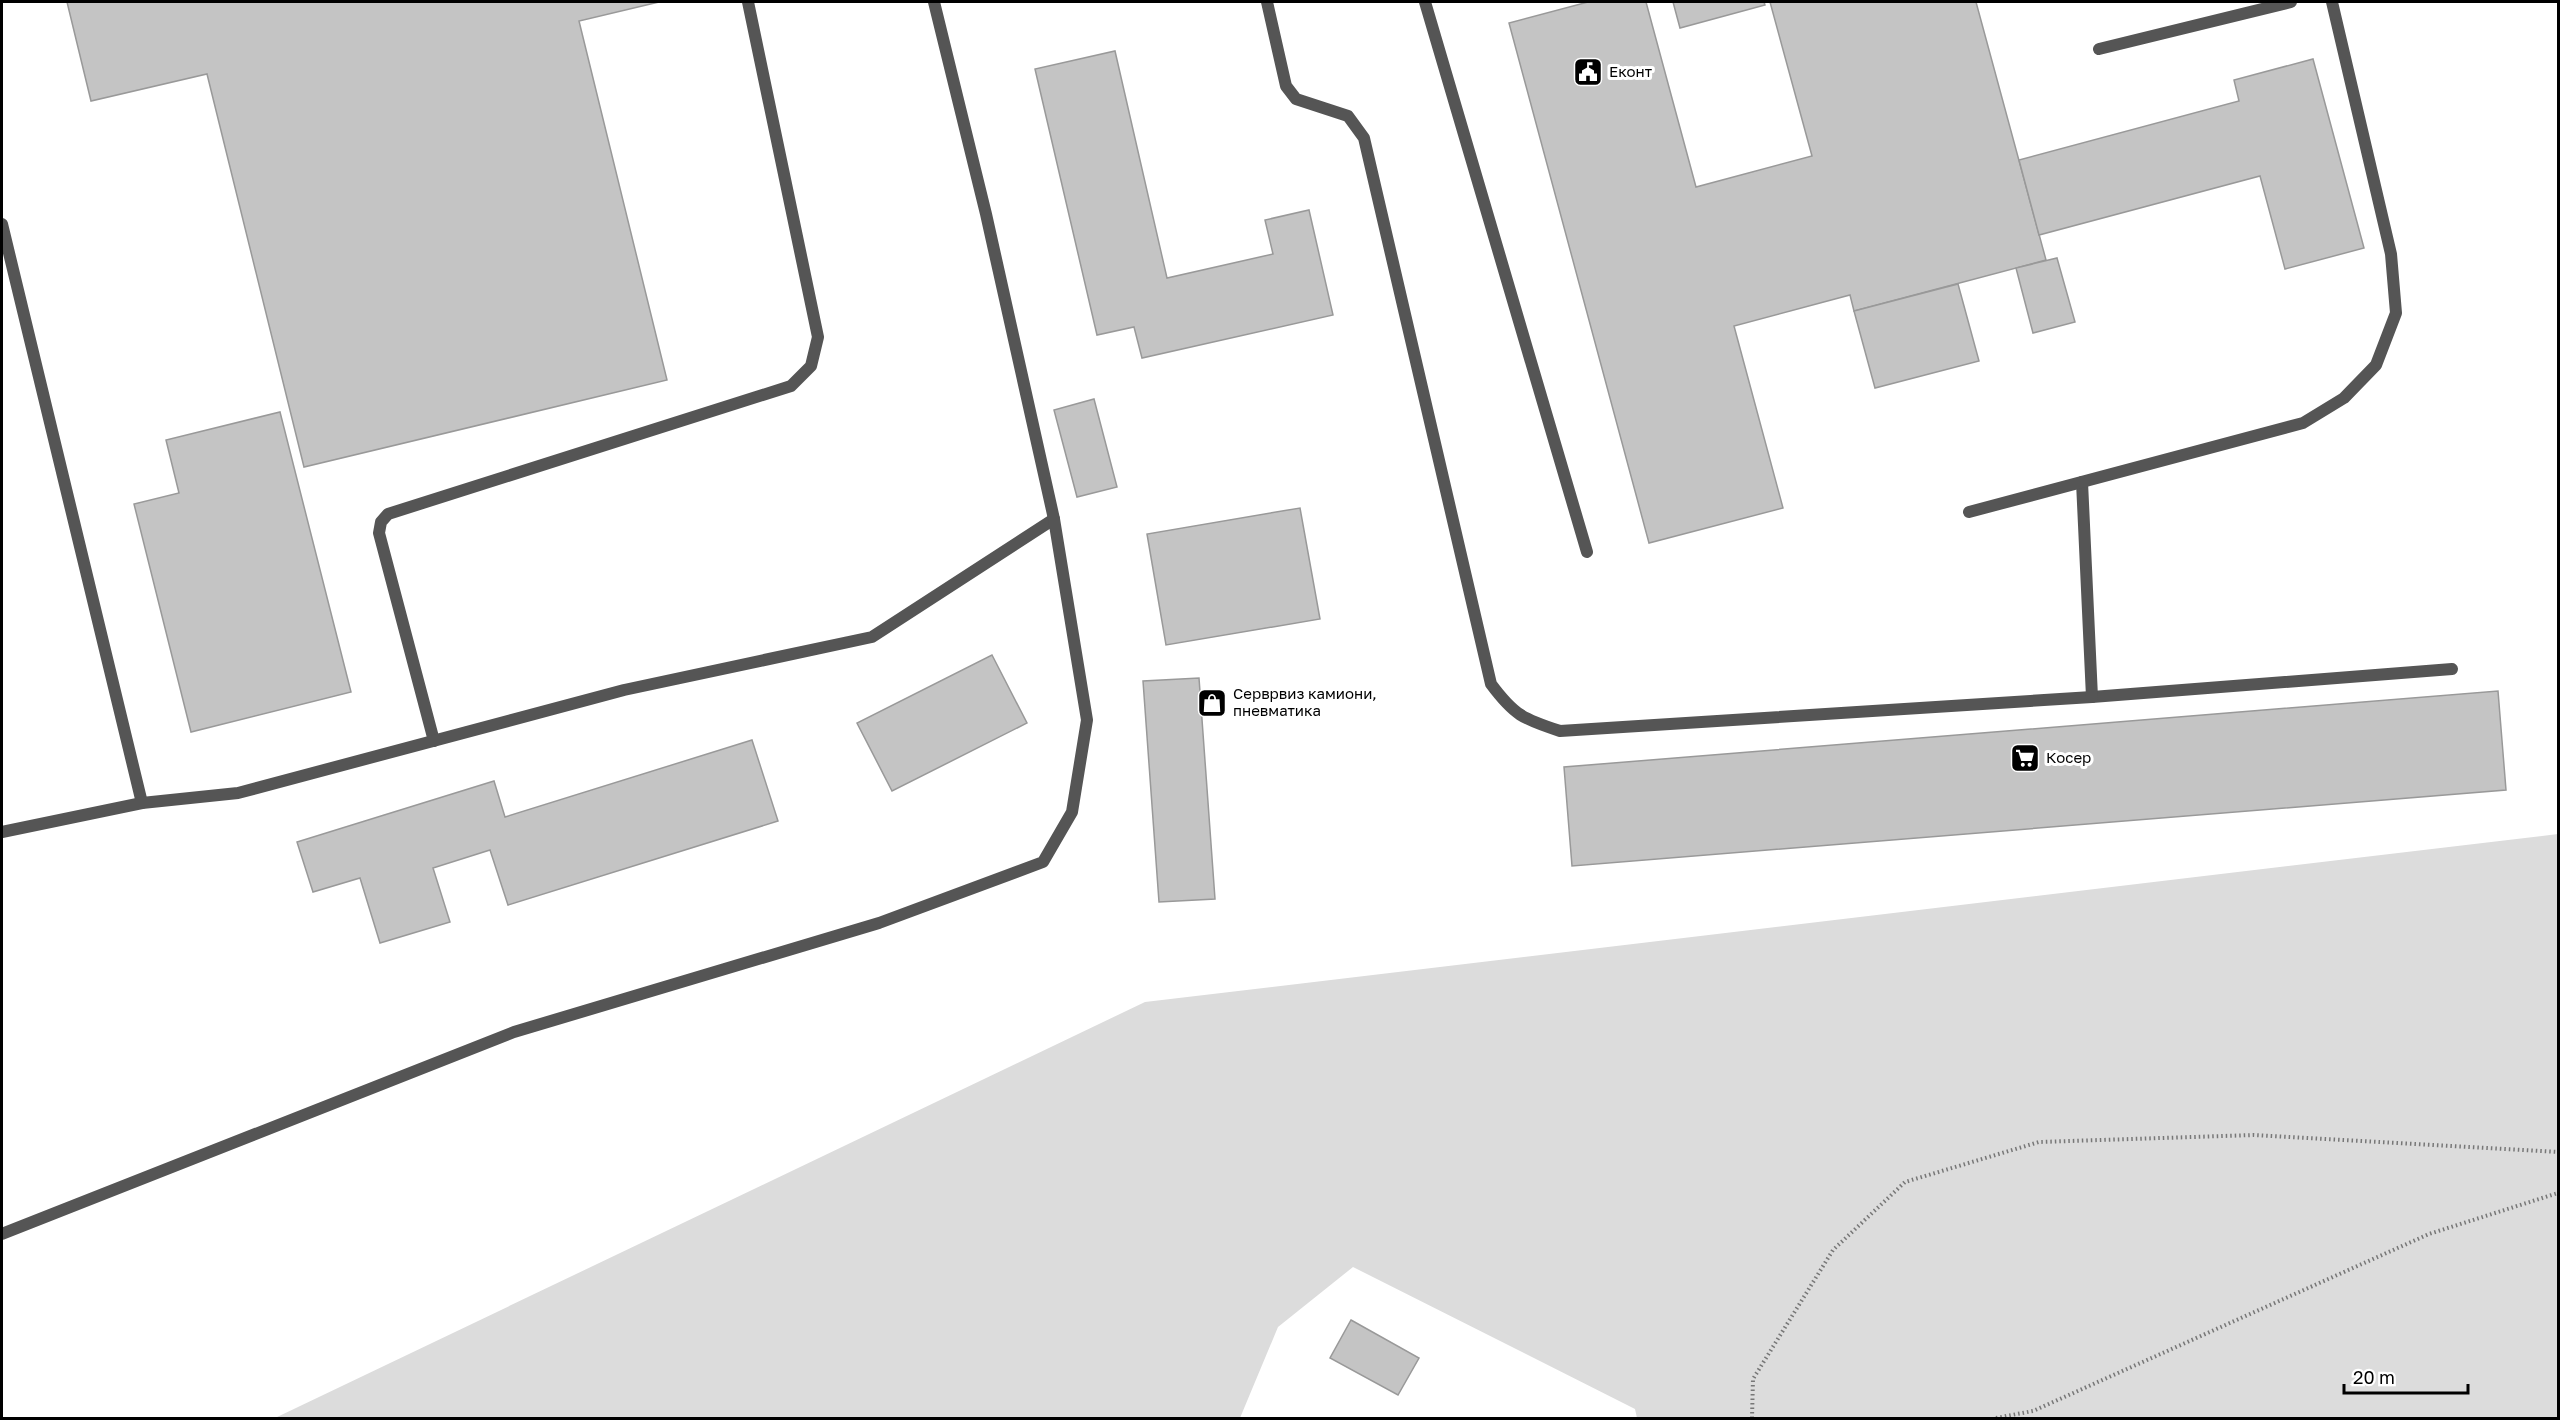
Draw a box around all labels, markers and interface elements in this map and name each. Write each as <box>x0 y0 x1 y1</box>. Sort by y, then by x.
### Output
public building icon: Еконт <box>1572 56 1604 88</box>
place label: Еконт <box>1609 62 1653 80</box>
place label: Серврвиз камиони, пневматика <box>1233 684 1377 719</box>
shop icon: Серврвиз камиони, пневматика <box>1196 687 1228 719</box>
supermarket icon: Косер <box>2009 742 2041 774</box>
place label: Косер <box>2046 748 2091 766</box>
scale bar <box>2344 1357 2468 1395</box>
text: 20 m <box>2353 1366 2395 1388</box>

